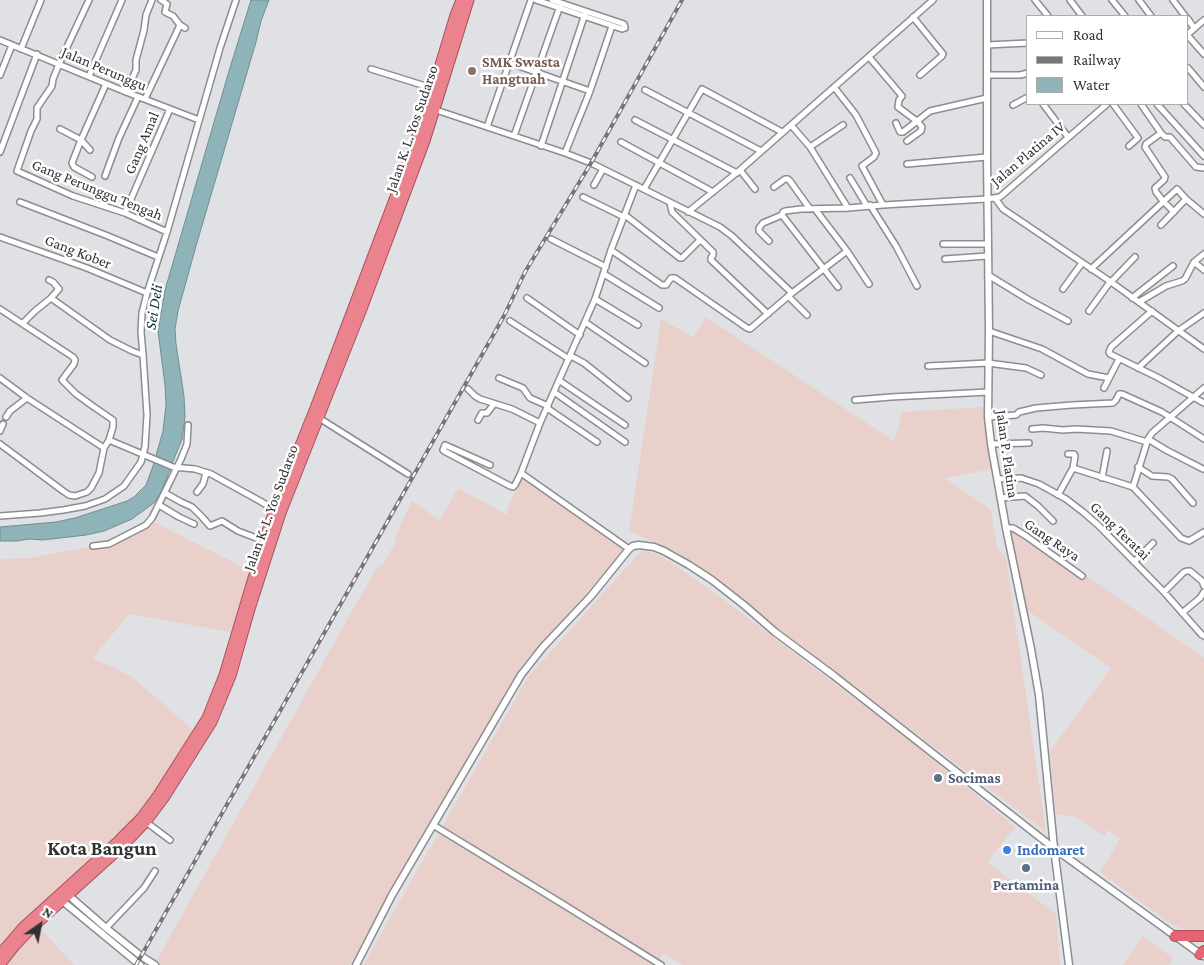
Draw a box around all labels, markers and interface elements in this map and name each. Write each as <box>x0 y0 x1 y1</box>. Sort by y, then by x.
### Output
legend <box>1026 15 1189 105</box>
text: Road <box>1073 27 1103 43</box>
street label: Jalan Perunggu <box>59 43 149 95</box>
text: Railway <box>1073 52 1121 68</box>
place label: SMK Swasta Hangtuah <box>482 53 560 88</box>
street label: Jalan K. L. Yos Sudarso <box>382 63 442 195</box>
marker: SMK Swasta Hangtuah <box>466 65 478 77</box>
text: Water <box>1073 77 1110 93</box>
street label: Gang Amal <box>121 109 163 177</box>
street label: Jalan Platina IV <box>987 118 1069 190</box>
street label: Gang Perunggu Tengah <box>29 156 165 224</box>
street label: Gang Kober <box>42 231 114 273</box>
water label: Sei Deli <box>141 283 167 331</box>
street label: Jalan P. Platina <box>992 409 1022 499</box>
street label: Jalan K. L. Yos Sudarso <box>240 442 302 574</box>
street label: Gang Teratai <box>1086 498 1154 564</box>
street label: Gang Raya <box>1021 515 1083 565</box>
place label: Socimas <box>948 769 1000 787</box>
marker: Socimas <box>932 772 944 784</box>
district label: Kota Bangun <box>47 837 157 861</box>
place label: Indomaret <box>1017 841 1085 859</box>
marker: Indomaret <box>1001 844 1013 856</box>
marker: Pertamina <box>1020 862 1032 874</box>
place label: Pertamina <box>993 876 1059 894</box>
north arrow <box>15 900 65 950</box>
text: N <box>40 903 57 922</box>

